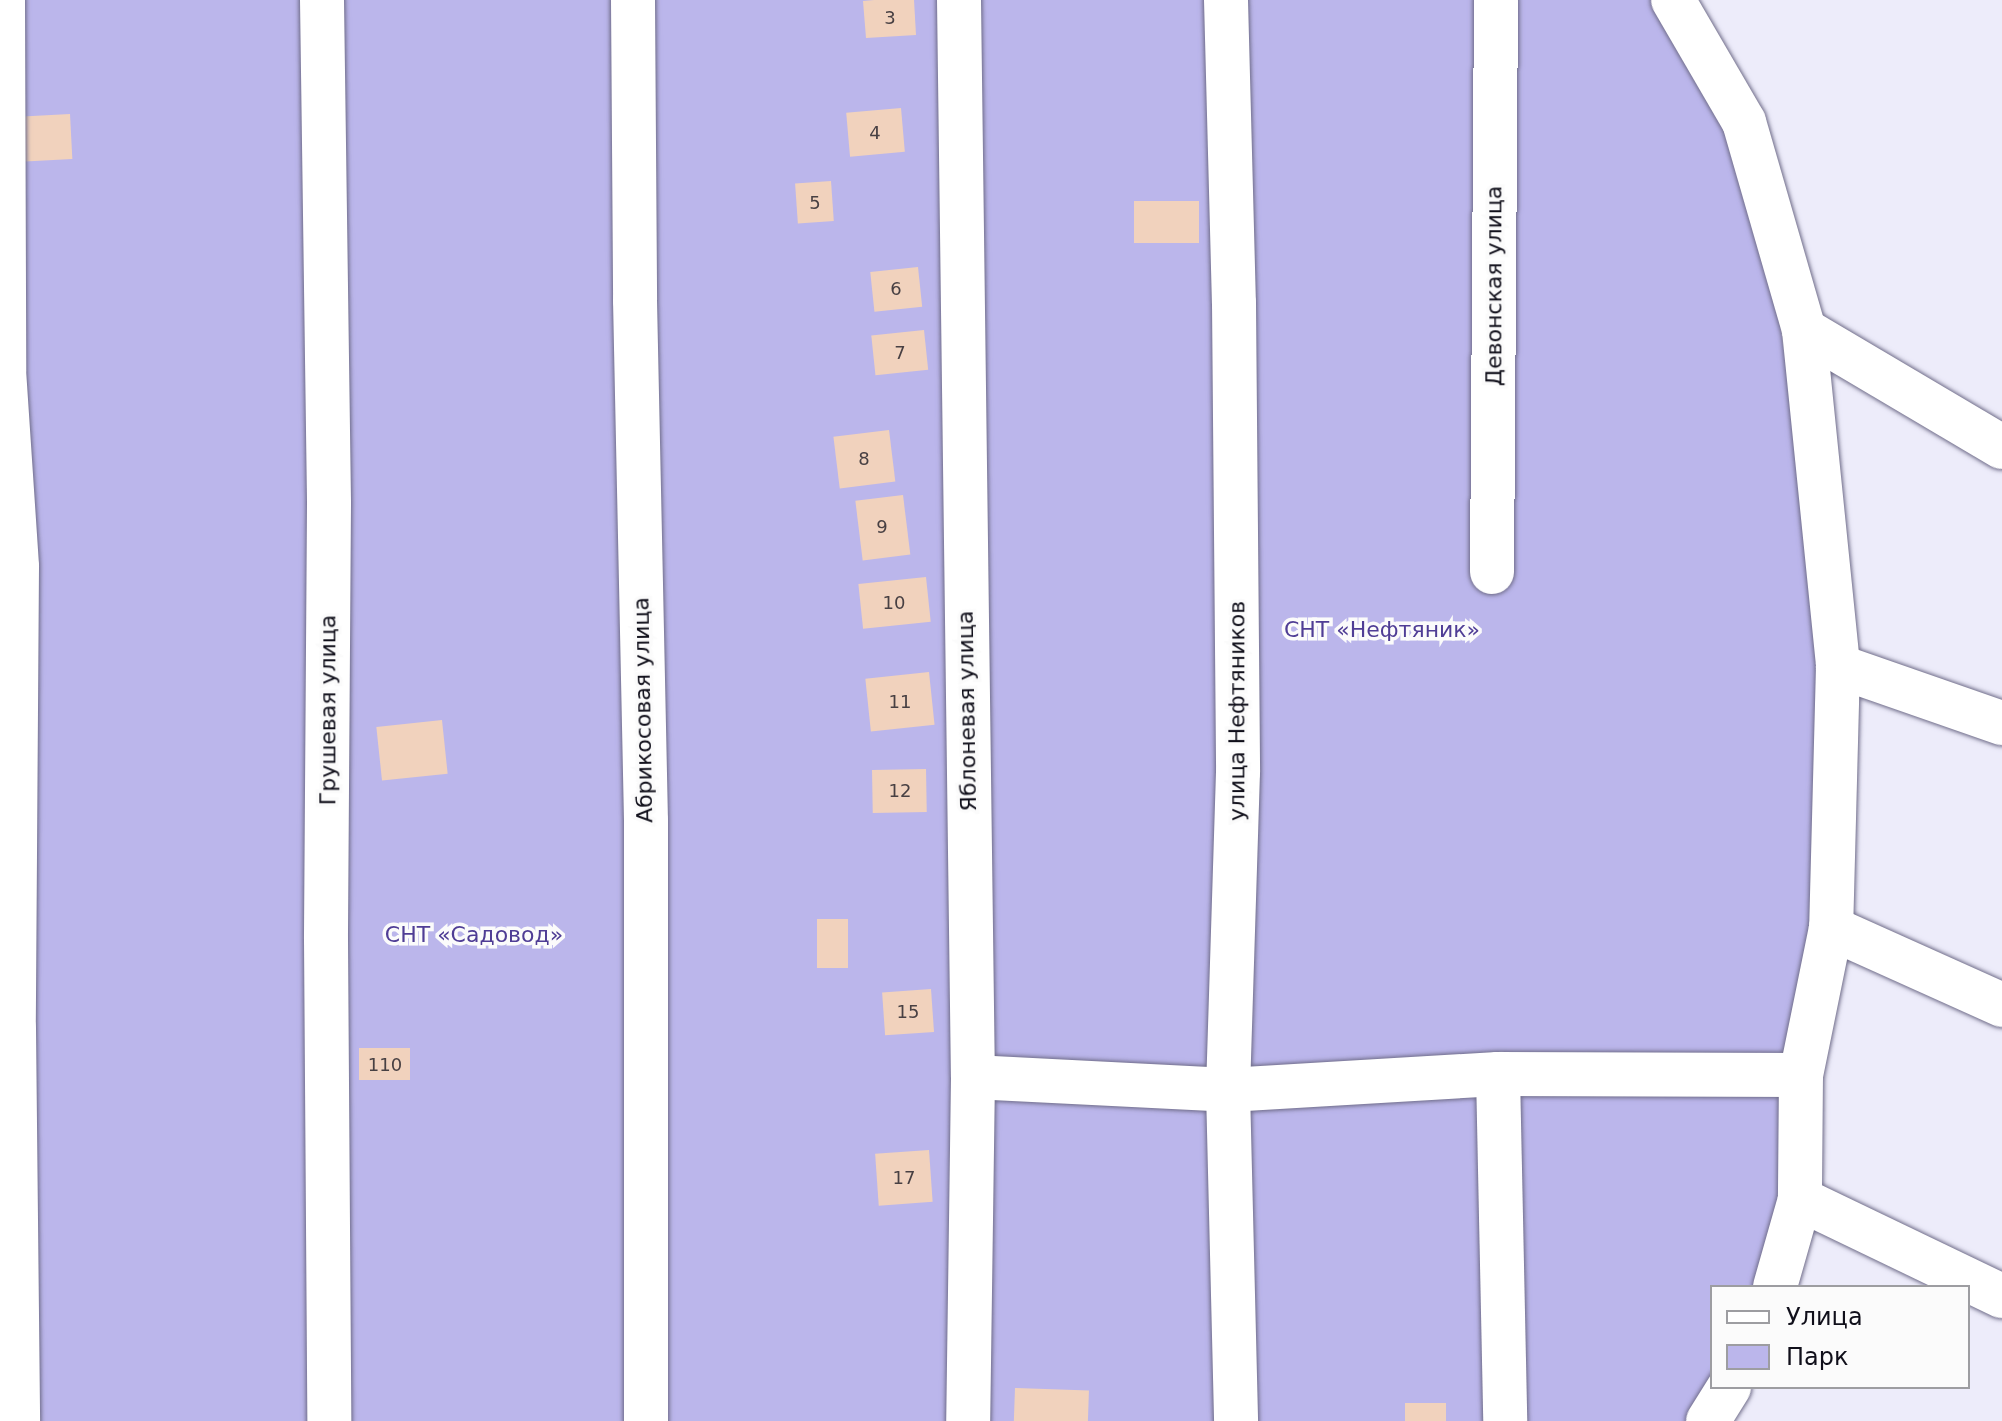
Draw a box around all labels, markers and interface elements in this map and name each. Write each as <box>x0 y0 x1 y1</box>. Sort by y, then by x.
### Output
house number: 3 <box>884 7 896 29</box>
house number: 4 <box>869 122 881 144</box>
street label: Девонская улица <box>1481 186 1507 386</box>
house number: 5 <box>809 192 821 214</box>
house number: 6 <box>890 278 902 300</box>
house number: 7 <box>894 342 906 364</box>
house number: 8 <box>858 448 870 470</box>
house number: 9 <box>876 516 888 538</box>
house number: 10 <box>883 592 905 614</box>
street label: Абрикосовая улица <box>628 597 658 823</box>
street label: улица Нефтяников <box>1224 601 1250 821</box>
street label: Яблоневая улица <box>952 610 982 812</box>
street label: Грушевая улица <box>315 615 341 805</box>
park label: СНТ «Нефтяник» <box>1284 617 1480 643</box>
house number: 11 <box>889 691 911 713</box>
house number: 12 <box>889 780 911 802</box>
park label: СНТ «Садовод» <box>385 922 563 948</box>
house number: 15 <box>897 1001 919 1023</box>
house number: 110 <box>368 1054 402 1076</box>
house number: 17 <box>893 1167 915 1189</box>
legend <box>1710 1285 1970 1389</box>
text: Улица <box>1786 1303 1863 1331</box>
text: Парк <box>1786 1343 1848 1371</box>

